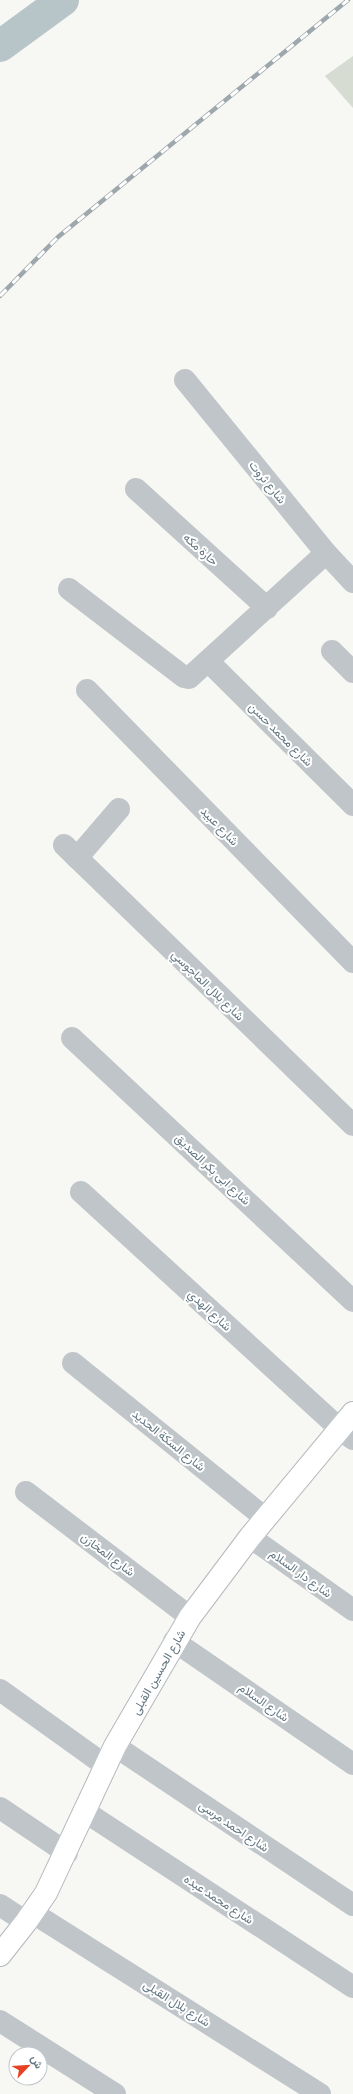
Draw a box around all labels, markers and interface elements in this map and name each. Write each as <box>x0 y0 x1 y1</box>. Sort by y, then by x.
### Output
street label: شارع ثروت <box>245 458 289 508</box>
street label: حارة مكه <box>180 530 221 569</box>
street label: شارع محمد حسن <box>244 700 315 771</box>
street label: شارع عبيد <box>196 804 241 850</box>
street label: شارع بلال الماجوسي <box>167 947 247 1026</box>
street label: شارع ابى بكر الصديق <box>171 1131 253 1209</box>
street label: شارع الهدي <box>183 1287 234 1336</box>
street label: شارع السكة الحديد <box>128 1407 208 1475</box>
street label: شارع المخازن <box>77 1530 137 1581</box>
street label: شارع دار السلام <box>266 1546 334 1602</box>
street label: شارع الحسين القبلى <box>128 1627 190 1718</box>
street label: شارع السلام <box>235 1680 291 1726</box>
street label: شارع احمد مرسى <box>195 1798 271 1857</box>
street label: شارع محمد عبده <box>180 1872 256 1929</box>
street label: شارع بلال القبلى <box>140 1977 213 2031</box>
north arrow <box>8 2046 48 2086</box>
text: ش <box>28 2053 45 2071</box>

